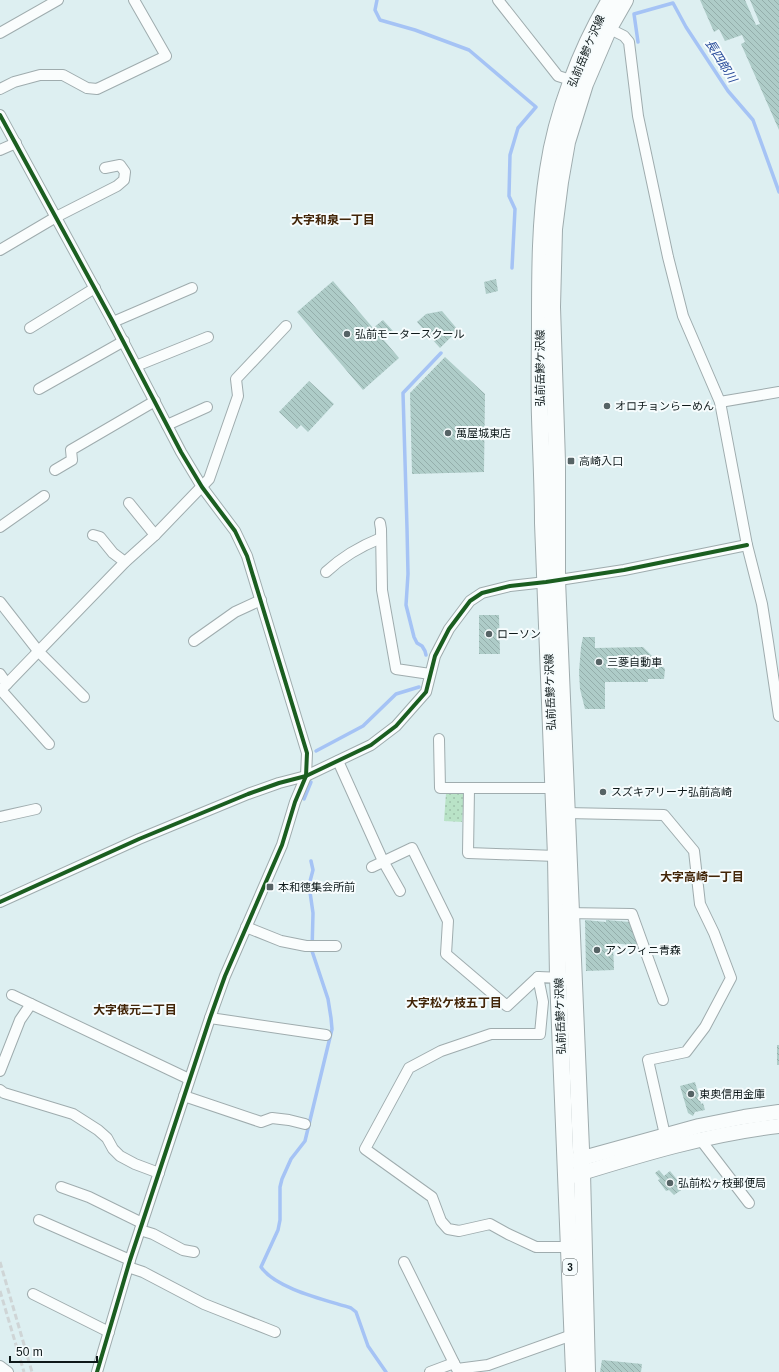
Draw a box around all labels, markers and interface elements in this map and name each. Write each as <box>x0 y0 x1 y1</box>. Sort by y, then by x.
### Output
street label: 弘前岳鰺ケ沢線 <box>565 13 607 89</box>
water label: 長四郎川 <box>702 37 741 87</box>
district label: 大字和泉一丁目 <box>291 213 375 227</box>
place label: 弘前モータースクール <box>355 328 464 340</box>
marker: 弘前モータースクール <box>342 329 352 339</box>
street label: 弘前岳鰺ケ沢線 <box>534 330 546 407</box>
place label: オロチョンらーめん <box>615 400 714 412</box>
marker: オロチョンらーめん <box>602 401 612 411</box>
place label: 萬屋城東店 <box>456 427 511 439</box>
marker: 萬屋城東店 <box>443 428 453 438</box>
place label: 高崎入口 <box>579 455 623 467</box>
marker: 高崎入口 <box>566 456 576 466</box>
place label: ローソン <box>497 628 541 640</box>
marker: ローソン <box>484 629 494 639</box>
street label: 弘前岳鰺ケ沢線 <box>543 653 557 731</box>
place label: 三菱自動車 <box>607 656 662 668</box>
marker: 三菱自動車 <box>594 657 604 667</box>
place label: スズキアリーナ弘前高崎 <box>611 786 732 798</box>
marker: スズキアリーナ弘前高崎 <box>598 787 608 797</box>
district label: 大字高崎一丁目 <box>660 870 744 884</box>
place label: 本和徳集会所前 <box>278 881 355 893</box>
marker: 本和徳集会所前 <box>265 882 275 892</box>
place label: アンフィニ青森 <box>605 944 681 956</box>
marker: アンフィニ青森 <box>592 945 602 955</box>
street label: 弘前岳鰺ケ沢線 <box>553 977 567 1055</box>
district label: 大字松ケ枝五丁目 <box>406 996 502 1010</box>
district label: 大字俵元二丁目 <box>93 1003 177 1017</box>
place label: 東奥信用金庫 <box>699 1088 765 1100</box>
marker: 東奥信用金庫 <box>686 1089 696 1099</box>
place label: 弘前松ヶ枝郵便局 <box>678 1177 766 1189</box>
marker: 弘前松ヶ枝郵便局 <box>665 1178 675 1188</box>
road number: 3 <box>563 1259 577 1275</box>
scale bar <box>10 1338 97 1364</box>
text: 50 m <box>16 1345 43 1359</box>

